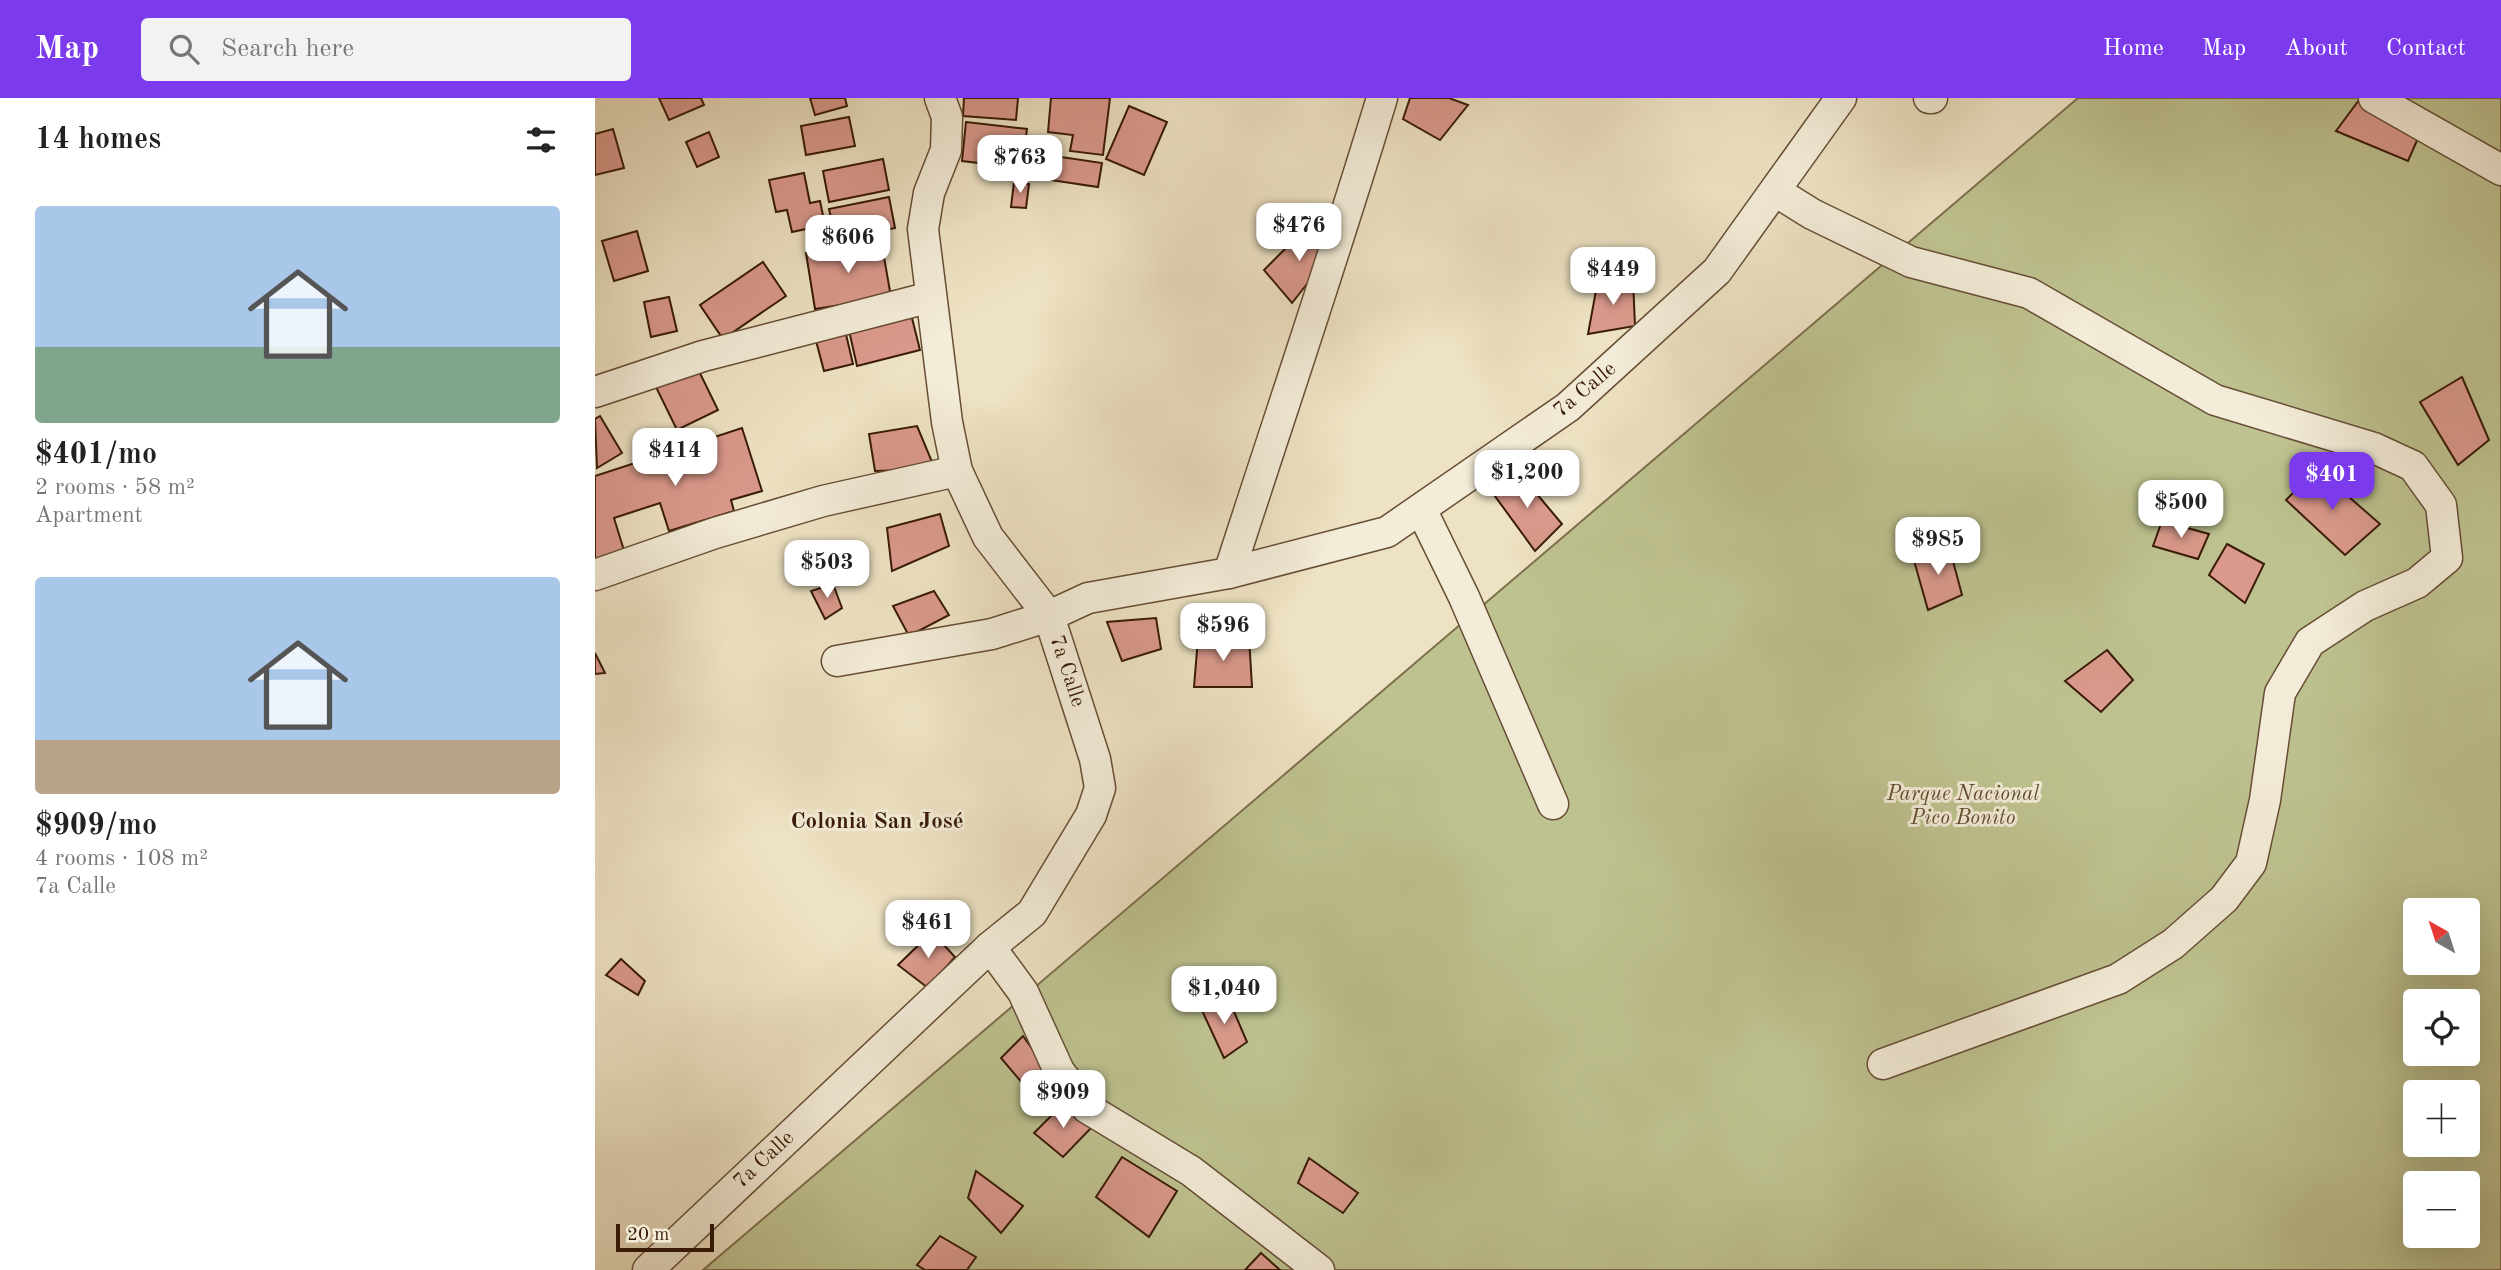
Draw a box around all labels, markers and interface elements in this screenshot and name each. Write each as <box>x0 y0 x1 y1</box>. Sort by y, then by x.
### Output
search box <box>141 18 631 81</box>
icon: search <box>165 30 203 68</box>
text: Map <box>35 33 99 66</box>
text: Search here <box>221 36 354 62</box>
text: Home <box>2103 37 2164 61</box>
text: Map <box>2202 37 2246 61</box>
text: About <box>2284 37 2348 61</box>
text: Contact <box>2386 37 2466 61</box>
icon: filters <box>522 121 560 159</box>
text: 14 homes <box>35 125 161 155</box>
pin: $763 <box>979 136 1061 195</box>
text: $763 <box>993 146 1047 169</box>
pin: $476 <box>1258 204 1340 263</box>
text: $476 <box>1272 214 1326 237</box>
pin: $606 <box>807 216 889 275</box>
text: $606 <box>821 226 875 249</box>
pin: $449 <box>1572 248 1654 307</box>
icon: home <box>235 251 361 377</box>
text: $449 <box>1586 258 1640 281</box>
street label: 7a Calle <box>1550 358 1620 422</box>
pin: $414 <box>634 428 716 488</box>
text: $414 <box>648 439 702 462</box>
text: $401/mo <box>35 440 157 470</box>
pin: $1,200 <box>1470 450 1584 510</box>
pin: $401 <box>2291 452 2373 512</box>
text: $1,200 <box>1490 461 1564 484</box>
text: $401 <box>2305 463 2359 486</box>
text: 2 rooms · 58 m² <box>35 476 195 499</box>
pin: $500 <box>2140 480 2222 540</box>
text: $500 <box>2154 491 2208 514</box>
text: Apartment <box>35 504 143 527</box>
pin: $985 <box>1897 518 1979 577</box>
text: $985 <box>1911 528 1965 551</box>
pin: $503 <box>786 540 868 600</box>
text: $503 <box>800 551 854 574</box>
pin: $596 <box>1182 603 1264 663</box>
text: $596 <box>1196 614 1250 637</box>
icon: home <box>235 622 361 748</box>
street label: 7a Calle <box>1046 633 1088 709</box>
park label: Parque Nacional Pico Bonito <box>1886 784 2039 829</box>
district label: Colonia San José <box>790 810 964 833</box>
text: $909/mo <box>35 811 157 841</box>
text: 4 rooms · 108 m² <box>35 847 208 870</box>
text: 7a Calle <box>35 875 116 898</box>
north arrow <box>2403 898 2480 975</box>
map controls <box>2403 898 2480 1248</box>
pin: $461 <box>887 900 969 960</box>
text: $461 <box>901 911 955 934</box>
pin: $1,040 <box>1167 967 1281 1026</box>
text: $1,040 <box>1187 977 1261 1000</box>
button: locate <box>2403 989 2480 1066</box>
pin: $909 <box>1022 1070 1104 1130</box>
button: + <box>2403 1080 2480 1157</box>
text: $909 <box>1036 1081 1090 1104</box>
street label: 7a Calle <box>730 1127 798 1193</box>
button: − <box>2403 1171 2480 1248</box>
scale bar <box>616 1221 714 1253</box>
text: 20 m <box>627 1226 669 1245</box>

